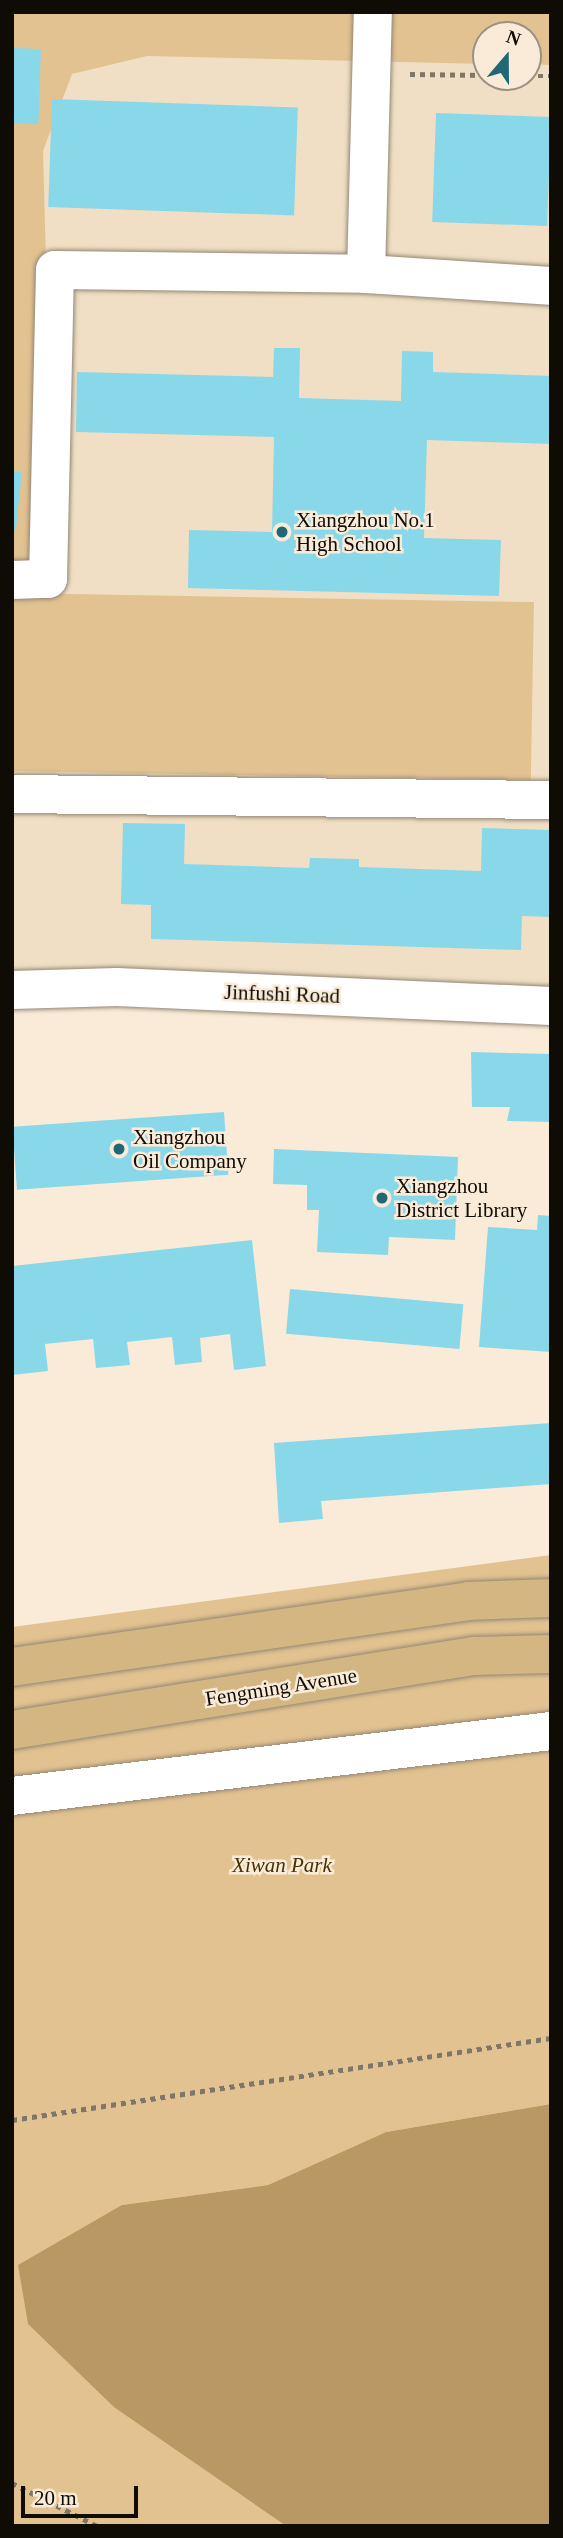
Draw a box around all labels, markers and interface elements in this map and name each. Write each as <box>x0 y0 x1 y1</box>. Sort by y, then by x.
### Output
north arrow <box>472 21 542 91</box>
text: N <box>504 25 524 50</box>
place label: Xiangzhou No.1 High School <box>296 507 448 557</box>
marker: Xiangzhou No.1 High School <box>274 524 290 540</box>
street label: Jinfushi Road <box>215 979 349 1009</box>
place label: Xiangzhou Oil Company <box>133 1124 259 1174</box>
marker: Xiangzhou Oil Company <box>111 1141 127 1157</box>
place label: Xiangzhou District Library <box>396 1173 540 1223</box>
marker: Xiangzhou District Library <box>374 1190 390 1206</box>
street label: Fengming Avenue <box>193 1661 369 1713</box>
park label: Xiwan Park <box>228 1852 336 1878</box>
scale bar <box>24 2472 142 2516</box>
text: 20 m <box>34 2486 77 2510</box>

